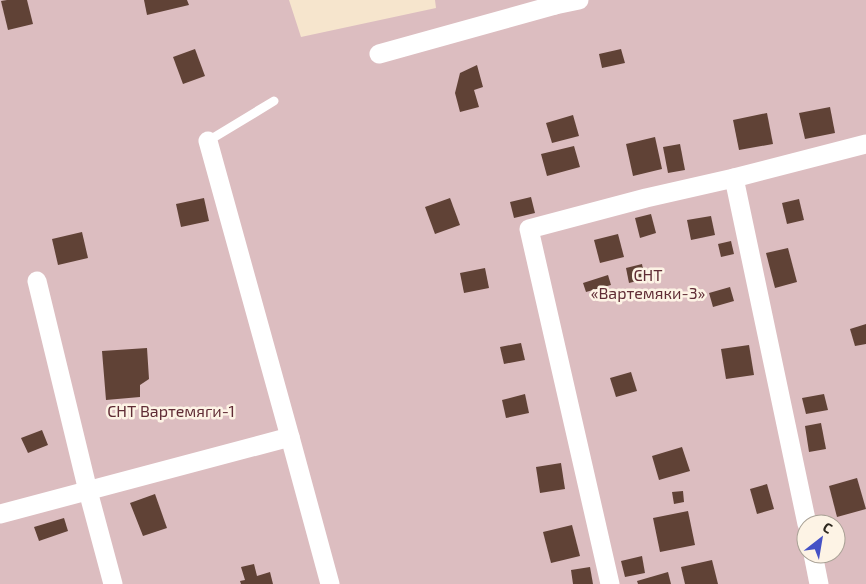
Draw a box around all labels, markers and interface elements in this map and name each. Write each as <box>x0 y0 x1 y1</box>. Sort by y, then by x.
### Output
park label: СНТ «Вартемяки-3» <box>591 265 706 302</box>
park label: СНТ Вартемяги-1 <box>107 401 235 420</box>
north arrow <box>796 514 846 564</box>
text: С <box>820 518 836 537</box>

